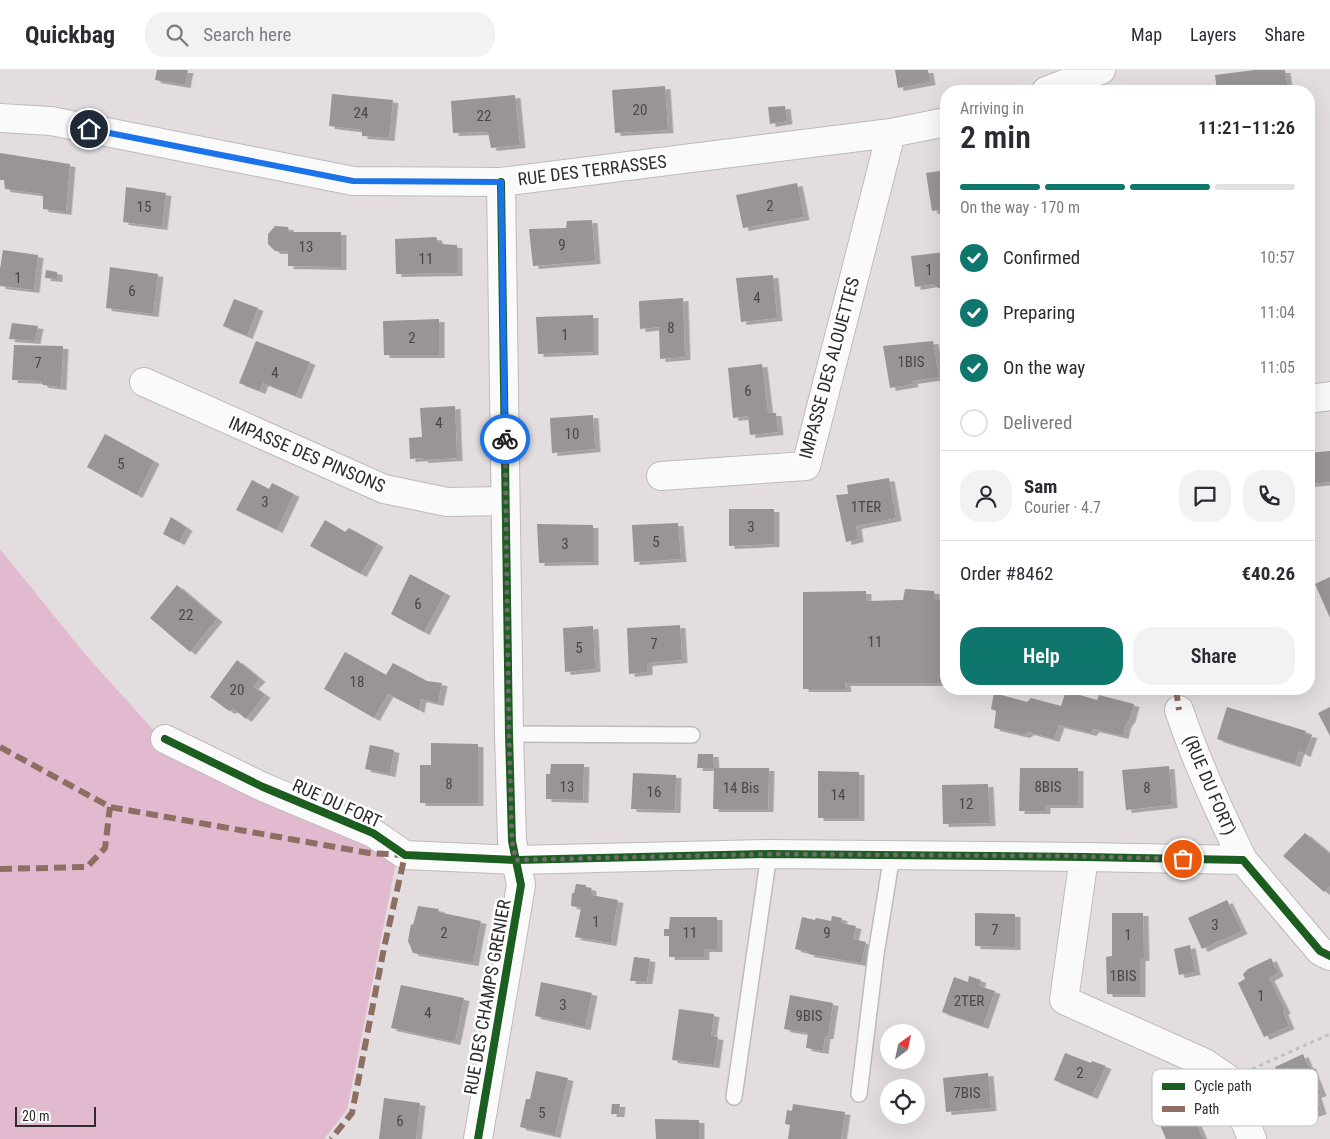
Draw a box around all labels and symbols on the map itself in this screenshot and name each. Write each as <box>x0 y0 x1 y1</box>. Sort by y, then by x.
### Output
house number: 20 <box>633 101 647 119</box>
house number: 24 <box>354 104 368 122</box>
house number: 22 <box>477 107 491 125</box>
pin <box>68 108 110 150</box>
street label: RUE DES TERRASSES <box>516 150 668 190</box>
house number: 2 <box>766 197 774 215</box>
house number: 15 <box>137 198 151 216</box>
house number: 9 <box>558 236 566 254</box>
house number: 13 <box>299 238 313 256</box>
house number: 11 <box>419 250 433 268</box>
house number: 1 <box>925 261 933 279</box>
house number: 1 <box>14 269 22 287</box>
street label: IMPASSE DES ALOUETTES <box>795 275 863 461</box>
house number: 6 <box>128 282 136 300</box>
house number: 4 <box>753 289 761 307</box>
house number: 8 <box>667 319 675 337</box>
house number: 1 <box>561 326 569 344</box>
house number: 2 <box>408 329 416 347</box>
house number: 1BIS <box>897 353 925 371</box>
house number: 7 <box>34 354 42 372</box>
house number: 4 <box>271 364 279 382</box>
house number: 6 <box>744 382 752 400</box>
street label: IMPASSE DES PINSONS <box>226 412 388 496</box>
house number: 4 <box>435 414 443 432</box>
courier <box>480 414 530 464</box>
house number: 10 <box>565 425 579 443</box>
house number: 5 <box>117 455 125 473</box>
house number: 3 <box>261 493 269 511</box>
house number: 1TER <box>851 498 881 516</box>
house number: 3 <box>747 518 755 536</box>
house number: 5 <box>652 533 660 551</box>
house number: 3 <box>561 535 569 553</box>
house number: 6 <box>414 595 422 613</box>
house number: 22 <box>179 606 193 624</box>
house number: 11 <box>868 633 882 651</box>
house number: 7 <box>650 635 658 653</box>
house number: 5 <box>575 639 583 657</box>
house number: 18 <box>350 673 364 691</box>
house number: 20 <box>230 681 244 699</box>
street label: (RUE DU FORT) <box>1179 732 1240 838</box>
street label: RUE DU FORT <box>289 774 385 832</box>
house number: 8 <box>445 775 453 793</box>
house number: 13 <box>560 778 574 796</box>
house number: 8BIS <box>1034 778 1062 796</box>
house number: 14 Bis <box>723 779 760 797</box>
house number: 8 <box>1143 779 1151 797</box>
house number: 16 <box>647 783 661 801</box>
house number: 14 <box>831 786 845 804</box>
house number: 12 <box>959 795 973 813</box>
pin <box>1162 838 1204 880</box>
street label: RUE DES CHAMPS GRENIER <box>459 897 515 1096</box>
house number: 1 <box>592 913 600 931</box>
house number: 3 <box>1211 916 1219 934</box>
house number: 7 <box>991 921 999 939</box>
house number: 2 <box>440 924 448 942</box>
house number: 11 <box>683 924 697 942</box>
house number: 9 <box>823 924 831 942</box>
house number: 1 <box>1124 926 1132 944</box>
house number: 1BIS <box>1109 967 1137 985</box>
house number: 1 <box>1257 987 1265 1005</box>
house number: 2TER <box>954 992 984 1010</box>
house number: 3 <box>559 996 567 1014</box>
house number: 4 <box>424 1004 432 1022</box>
house number: 9BIS <box>795 1007 823 1025</box>
north arrow <box>880 1024 925 1069</box>
house number: 2 <box>1076 1064 1084 1082</box>
legend <box>1152 1069 1318 1126</box>
text: Cycle path <box>1194 1078 1252 1094</box>
house number: 7BIS <box>953 1084 981 1102</box>
text: Path <box>1194 1101 1219 1117</box>
scale bar <box>15 1104 96 1127</box>
house number: 5 <box>538 1104 546 1122</box>
house number: 6 <box>396 1112 404 1130</box>

